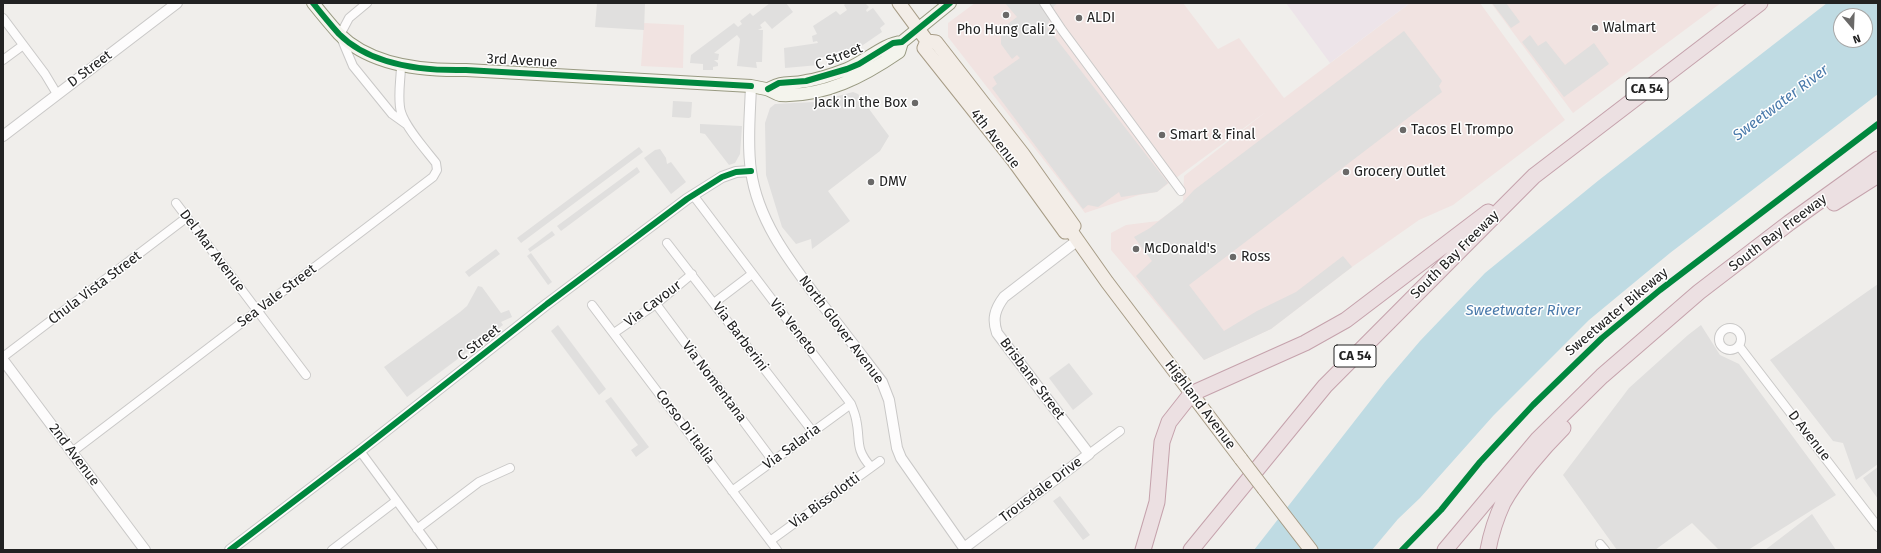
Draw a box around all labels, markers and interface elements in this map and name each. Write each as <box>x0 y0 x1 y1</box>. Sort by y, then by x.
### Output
north arrow <box>1833 8 1873 48</box>
marker: Pho Hung Cali 2 <box>1001 10 1011 20</box>
place label: ALDI <box>1087 10 1115 26</box>
marker: ALDI <box>1074 13 1084 23</box>
place label: Walmart <box>1603 20 1656 36</box>
place label: Pho Hung Cali 2 <box>957 22 1055 38</box>
marker: Walmart <box>1590 23 1600 33</box>
text: N <box>1851 32 1862 46</box>
street label: C Street <box>813 40 865 74</box>
street label: D Street <box>65 47 115 91</box>
street label: 3rd Avenue <box>486 51 558 71</box>
water label: Sweetwater River <box>1730 61 1832 145</box>
road number: CA 54 <box>1626 78 1668 100</box>
place label: Jack in the Box <box>814 95 907 111</box>
marker: Jack in the Box <box>910 98 920 108</box>
street label: 4th Avenue <box>967 106 1023 172</box>
place label: Tacos El Trompo <box>1411 122 1514 138</box>
marker: Tacos El Trompo <box>1398 125 1408 135</box>
place label: Smart & Final <box>1170 127 1255 143</box>
marker: Smart & Final <box>1157 130 1167 140</box>
place label: Grocery Outlet <box>1354 164 1446 180</box>
marker: Grocery Outlet <box>1341 167 1351 177</box>
place label: DMV <box>879 174 907 190</box>
marker: DMV <box>866 177 876 187</box>
street label: South Bay Freeway <box>1726 191 1830 275</box>
street label: Del Mar Avenue <box>176 207 248 295</box>
street label: South Bay Freeway <box>1407 207 1503 303</box>
place label: McDonald's <box>1144 241 1216 257</box>
marker: McDonald's <box>1131 244 1141 254</box>
street label: Chula Vista Street <box>45 248 145 328</box>
place label: Ross <box>1241 249 1270 265</box>
marker: Ross <box>1228 252 1238 262</box>
street label: Sea Vale Street <box>234 261 320 331</box>
street label: Sweetwater Bikeway <box>1562 264 1672 360</box>
street label: North Glover Avenue <box>795 273 887 387</box>
street label: Via Cavour <box>621 277 685 331</box>
street label: Via Veneto <box>766 295 820 359</box>
street label: Via Barberini <box>709 299 771 375</box>
water label: Sweetwater River <box>1466 302 1580 320</box>
street label: C Street <box>454 321 504 365</box>
street label: Brisbane Street <box>996 335 1068 423</box>
street label: Via Nomentana <box>678 338 750 426</box>
road number: CA 54 <box>1334 345 1376 367</box>
street label: Highland Avenue <box>1161 357 1239 453</box>
street label: Corso Di Italia <box>652 387 718 467</box>
street label: D Avenue <box>1784 408 1834 464</box>
street label: 2nd Avenue <box>45 421 103 489</box>
street label: Via Salaria <box>760 421 824 473</box>
street label: Trousdale Drive <box>997 454 1085 526</box>
street label: Via Bissolotti <box>787 470 863 532</box>

